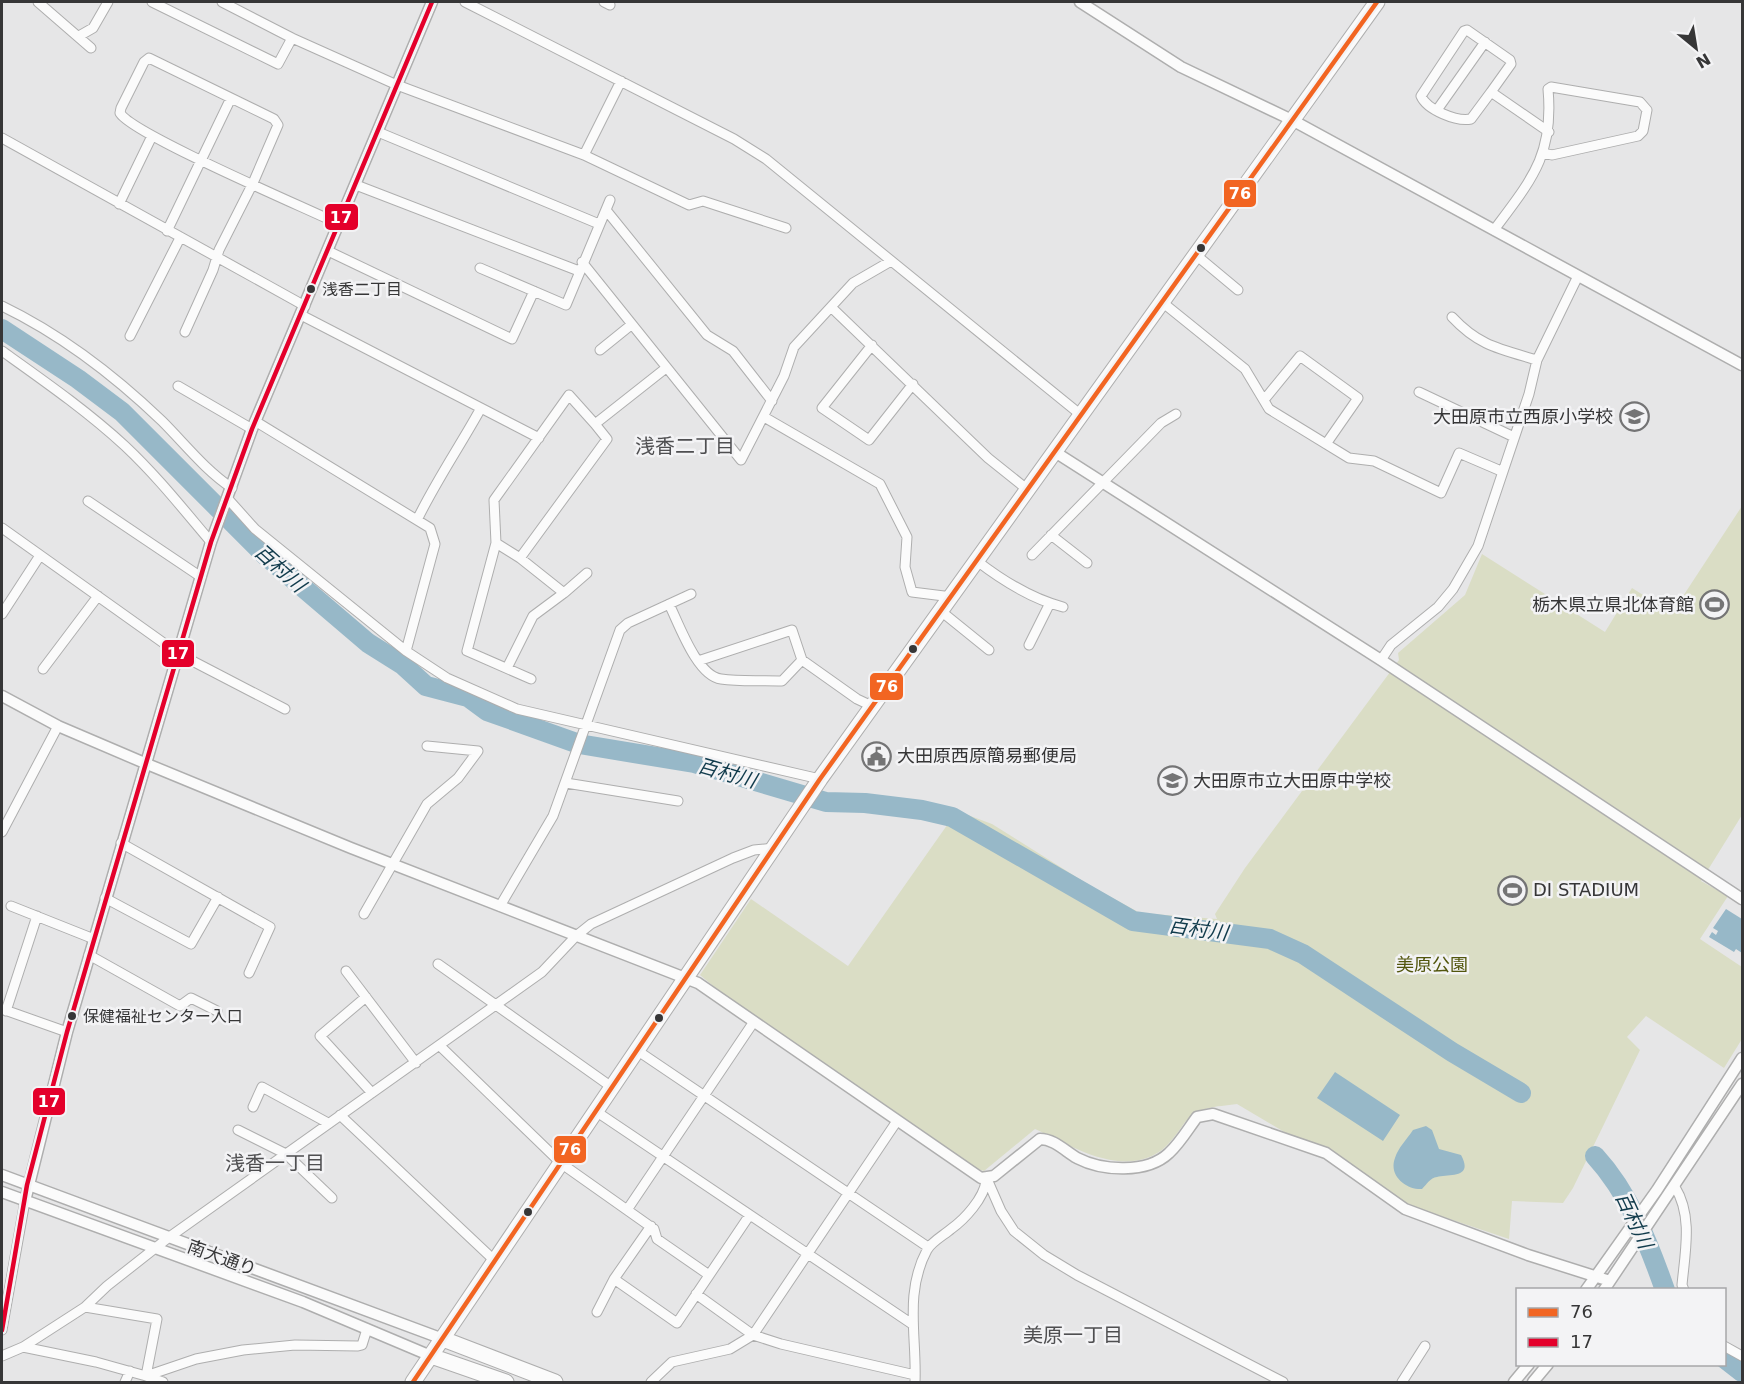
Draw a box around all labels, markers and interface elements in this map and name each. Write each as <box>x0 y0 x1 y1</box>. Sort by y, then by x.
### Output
north arrow <box>1666 18 1726 78</box>
text: N <box>1693 49 1714 72</box>
line badge: 76 <box>1223 179 1257 208</box>
text: 76 <box>1229 184 1251 203</box>
line badge: 17 <box>324 203 359 231</box>
text: 17 <box>330 208 352 227</box>
unlabelled marker <box>1195 242 1207 254</box>
place label: 浅香二丁目 <box>322 280 402 299</box>
marker: 浅香二丁目 <box>305 283 317 295</box>
school or university icon: 大田原市立西原小学校 <box>1618 401 1650 433</box>
place label: 大田原市立西原小学校 <box>1433 406 1613 427</box>
district label: 浅香二丁目 <box>635 434 735 458</box>
water label: 百村川 <box>250 539 312 598</box>
sports icon: 栃木県立県北体育館 <box>1699 589 1731 621</box>
place label: 栃木県立県北体育館 <box>1532 594 1694 615</box>
line badge: 17 <box>161 639 195 668</box>
unlabelled marker <box>907 643 919 655</box>
text: 17 <box>167 644 189 663</box>
line badge: 76 <box>869 672 904 701</box>
text: 76 <box>876 677 898 696</box>
public building icon: 大田原西原簡易郵便局 <box>860 740 892 772</box>
place label: 大田原西原簡易郵便局 <box>897 745 1077 766</box>
water label: 百村川 <box>695 753 761 793</box>
school or university icon: 大田原市立大田原中学校 <box>1156 765 1188 797</box>
place label: 大田原市立大田原中学校 <box>1193 770 1391 791</box>
sports icon: DI STADIUM <box>1496 874 1528 906</box>
place label: DI STADIUM <box>1533 879 1639 900</box>
water label: 百村川 <box>1167 913 1231 945</box>
park label: 美原公園 <box>1396 954 1468 975</box>
place label: 保健福祉センター入口 <box>83 1007 243 1026</box>
marker: 保健福祉センター入口 <box>66 1010 78 1022</box>
unlabelled marker <box>653 1012 665 1024</box>
line badge: 17 <box>32 1087 66 1116</box>
text: 17 <box>38 1092 60 1111</box>
line badge: 76 <box>553 1135 587 1164</box>
text: 76 <box>559 1140 581 1159</box>
district label: 浅香一丁目 <box>225 1151 325 1175</box>
water label: 百村川 <box>1610 1188 1658 1254</box>
unlabelled marker <box>522 1206 534 1218</box>
street label: 南大通り <box>185 1235 260 1280</box>
legend <box>1516 1288 1726 1366</box>
text: 76 <box>1570 1301 1593 1322</box>
district label: 美原一丁目 <box>1023 1323 1123 1347</box>
text: 17 <box>1570 1331 1593 1352</box>

